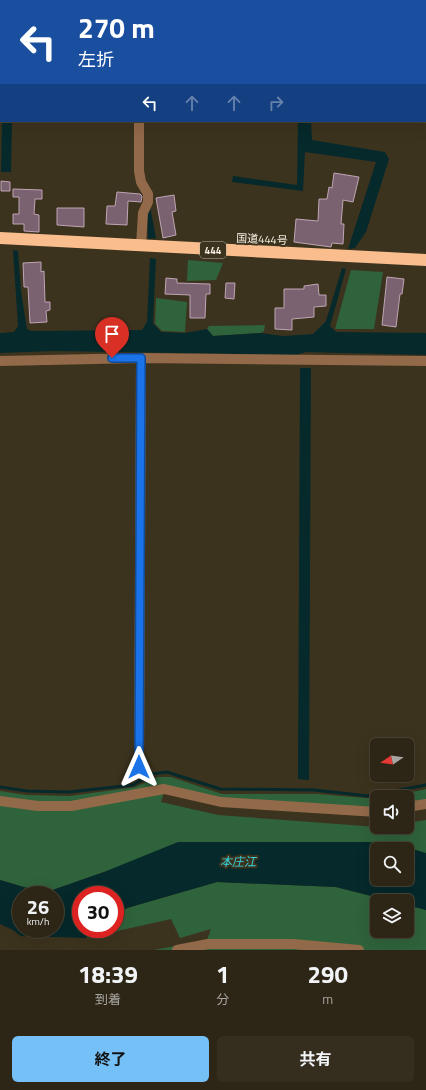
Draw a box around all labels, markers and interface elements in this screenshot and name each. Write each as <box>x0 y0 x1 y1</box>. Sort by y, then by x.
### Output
text: 270 m <box>78 6 155 49</box>
icon: left <box>12 16 64 68</box>
text: 左折 <box>78 46 114 73</box>
icon: left <box>139 92 161 114</box>
icon: ahead <box>181 92 203 114</box>
icon: ahead <box>223 92 245 114</box>
icon: right <box>265 92 287 114</box>
street label: 国道444号 <box>236 230 288 248</box>
road number: 444 <box>200 242 226 258</box>
pin <box>95 317 129 358</box>
icon: arrive <box>101 323 123 345</box>
north arrow <box>370 738 414 782</box>
map controls <box>370 738 414 938</box>
position arrow <box>118 746 160 788</box>
button: sound <box>370 790 414 834</box>
button: search <box>370 842 414 886</box>
water label: 本庄江 <box>220 852 258 871</box>
speed limit sign: 30 <box>72 886 124 938</box>
text: 26 <box>27 891 49 922</box>
button: layers <box>370 894 414 938</box>
text: km/h <box>27 914 49 929</box>
text: 18:39 <box>78 956 138 992</box>
text: 1 <box>216 956 230 992</box>
text: 290 <box>308 956 348 992</box>
text: 到着 <box>95 989 121 1009</box>
text: 分 <box>216 989 229 1009</box>
text: m <box>322 989 333 1009</box>
button: 終了 <box>12 1036 209 1082</box>
button: 共有 <box>217 1036 414 1082</box>

